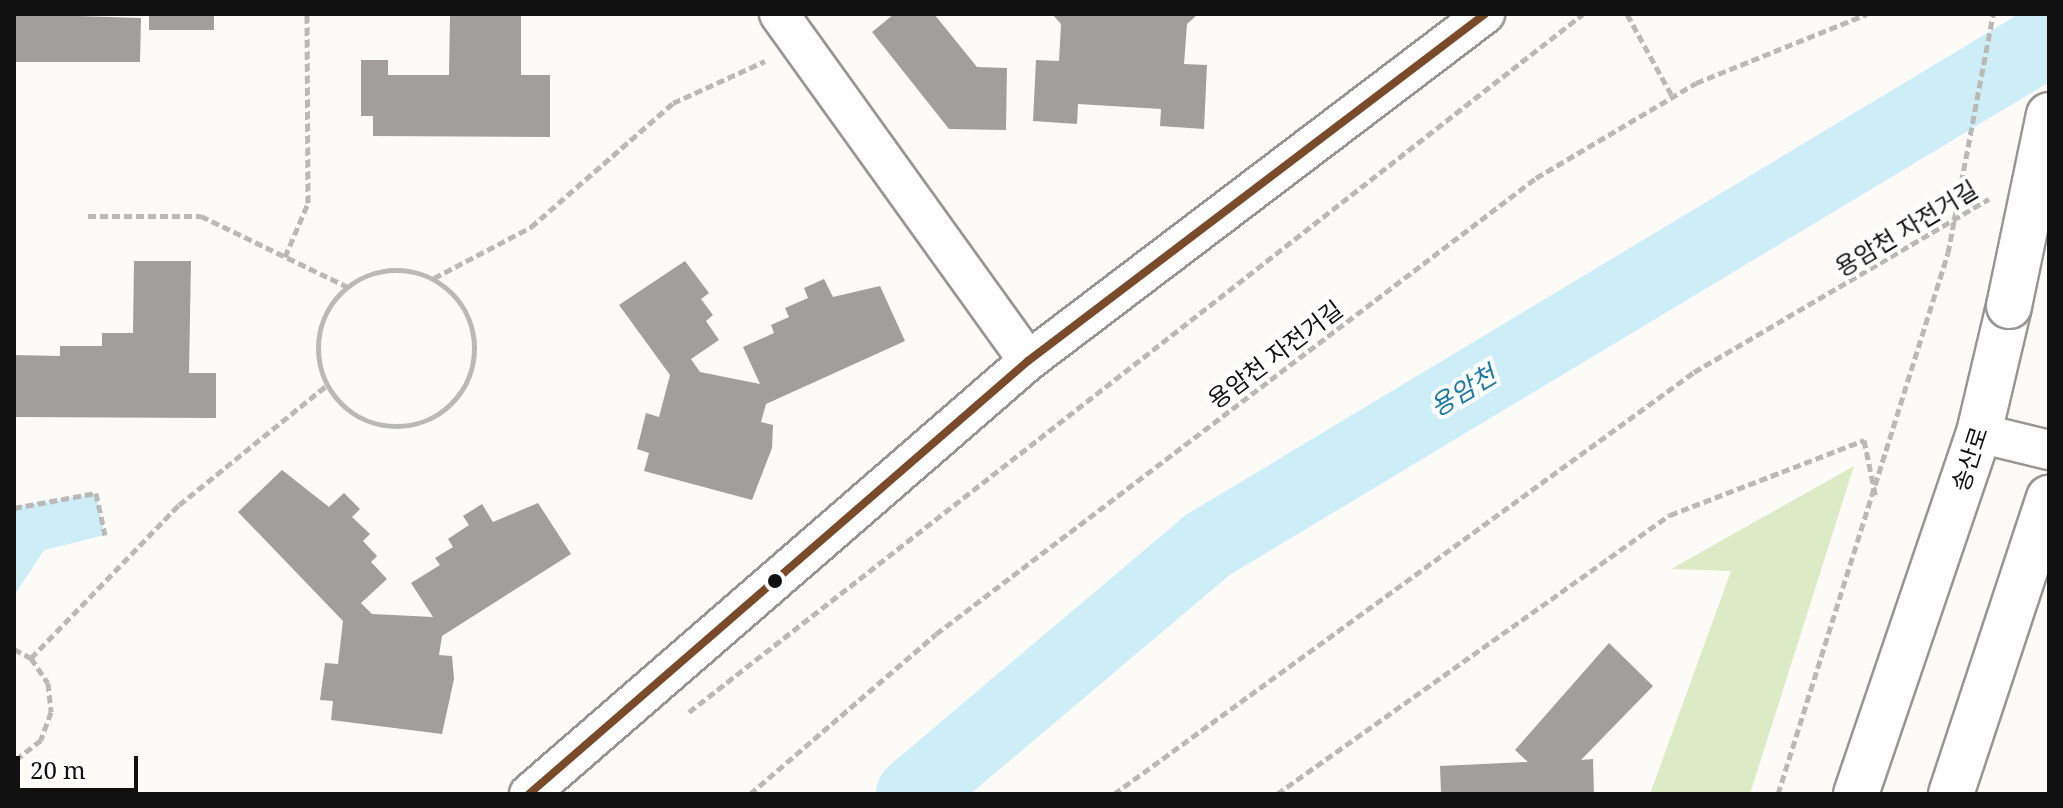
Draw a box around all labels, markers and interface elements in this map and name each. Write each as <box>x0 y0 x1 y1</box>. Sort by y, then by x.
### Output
street label: 용암천 자전거길 <box>1830 174 1982 282</box>
street label: 용암천 자전거길 <box>1202 294 1348 414</box>
water label: 용암천 <box>1424 359 1502 423</box>
street label: 송산로 <box>1945 423 1993 495</box>
unlabelled marker <box>767 573 783 589</box>
scale bar <box>20 740 142 790</box>
text: 20 m <box>30 753 86 786</box>

